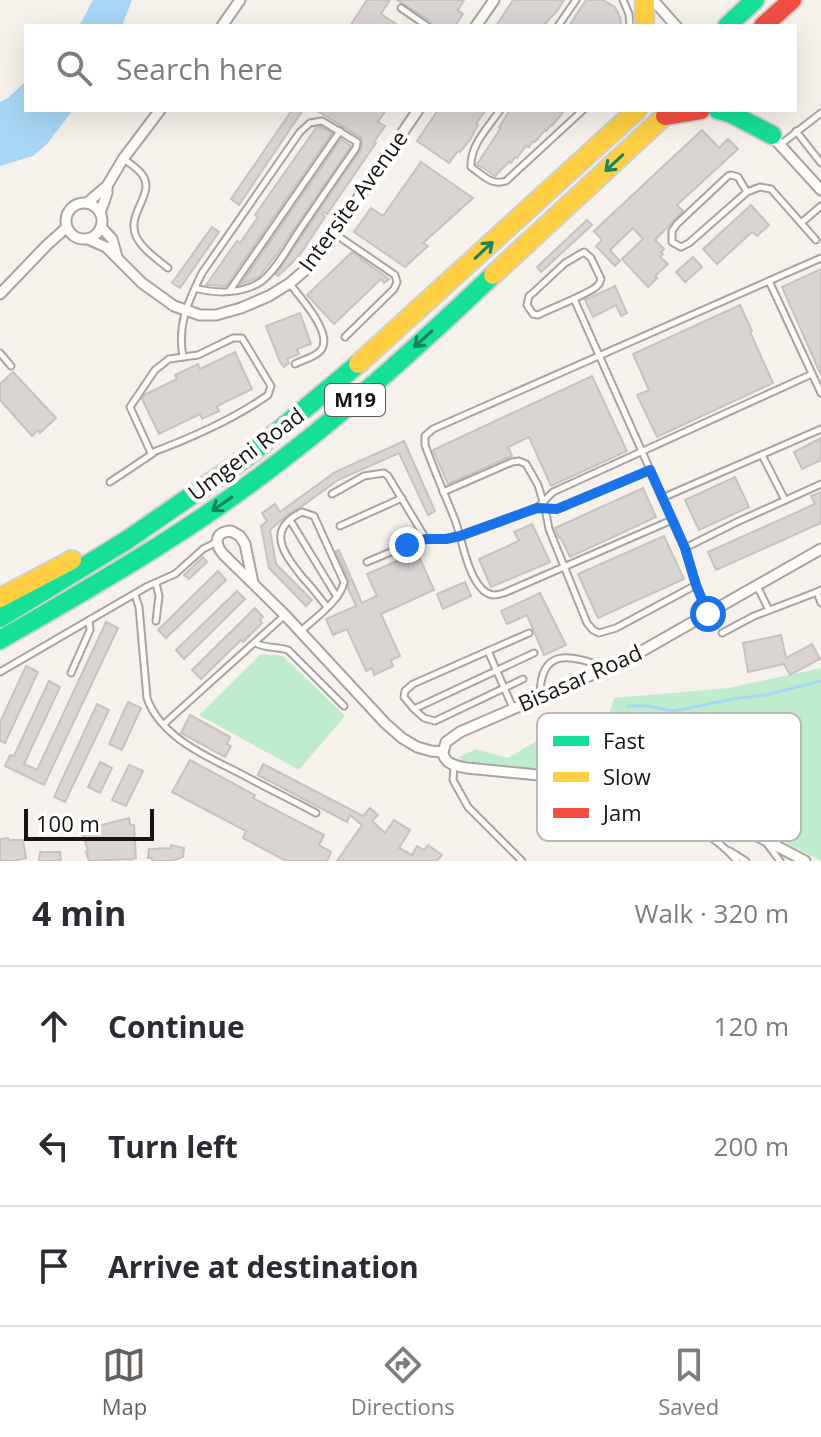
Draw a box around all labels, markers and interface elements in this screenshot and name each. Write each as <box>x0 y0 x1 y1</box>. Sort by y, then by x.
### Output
search box <box>24 24 797 112</box>
icon: search <box>52 46 96 90</box>
text: Search here <box>116 48 283 89</box>
street label: Intersite Avenue <box>291 124 414 277</box>
one-way arrow <box>604 153 624 172</box>
one-way arrow <box>474 241 494 259</box>
one-way arrow <box>413 330 433 348</box>
road number: M19 <box>325 384 385 416</box>
street label: Umgeni Road <box>181 400 310 507</box>
one-way arrow <box>211 496 233 512</box>
route end <box>389 527 425 563</box>
route start <box>690 596 726 632</box>
street label: Bisasar Road <box>513 636 646 718</box>
legend <box>537 713 801 841</box>
text: Fast <box>603 725 645 755</box>
text: Slow <box>603 761 651 791</box>
text: Jam <box>601 797 642 827</box>
scale bar <box>24 805 154 841</box>
text: 100 m <box>36 808 100 838</box>
text: 4 min <box>32 890 126 936</box>
text: Walk · 320 m <box>635 895 789 931</box>
icon: ahead <box>32 1004 76 1048</box>
text: Continue <box>108 1006 245 1047</box>
text: 120 m <box>714 1008 789 1044</box>
icon: left <box>32 1124 76 1168</box>
text: Turn left <box>108 1126 238 1167</box>
text: 200 m <box>714 1128 789 1164</box>
icon: arrive <box>32 1244 76 1288</box>
text: Arrive at destination <box>108 1246 419 1287</box>
tab: Map <box>102 1343 147 1421</box>
tab: Directions <box>351 1343 455 1421</box>
tab: Saved <box>658 1343 719 1421</box>

